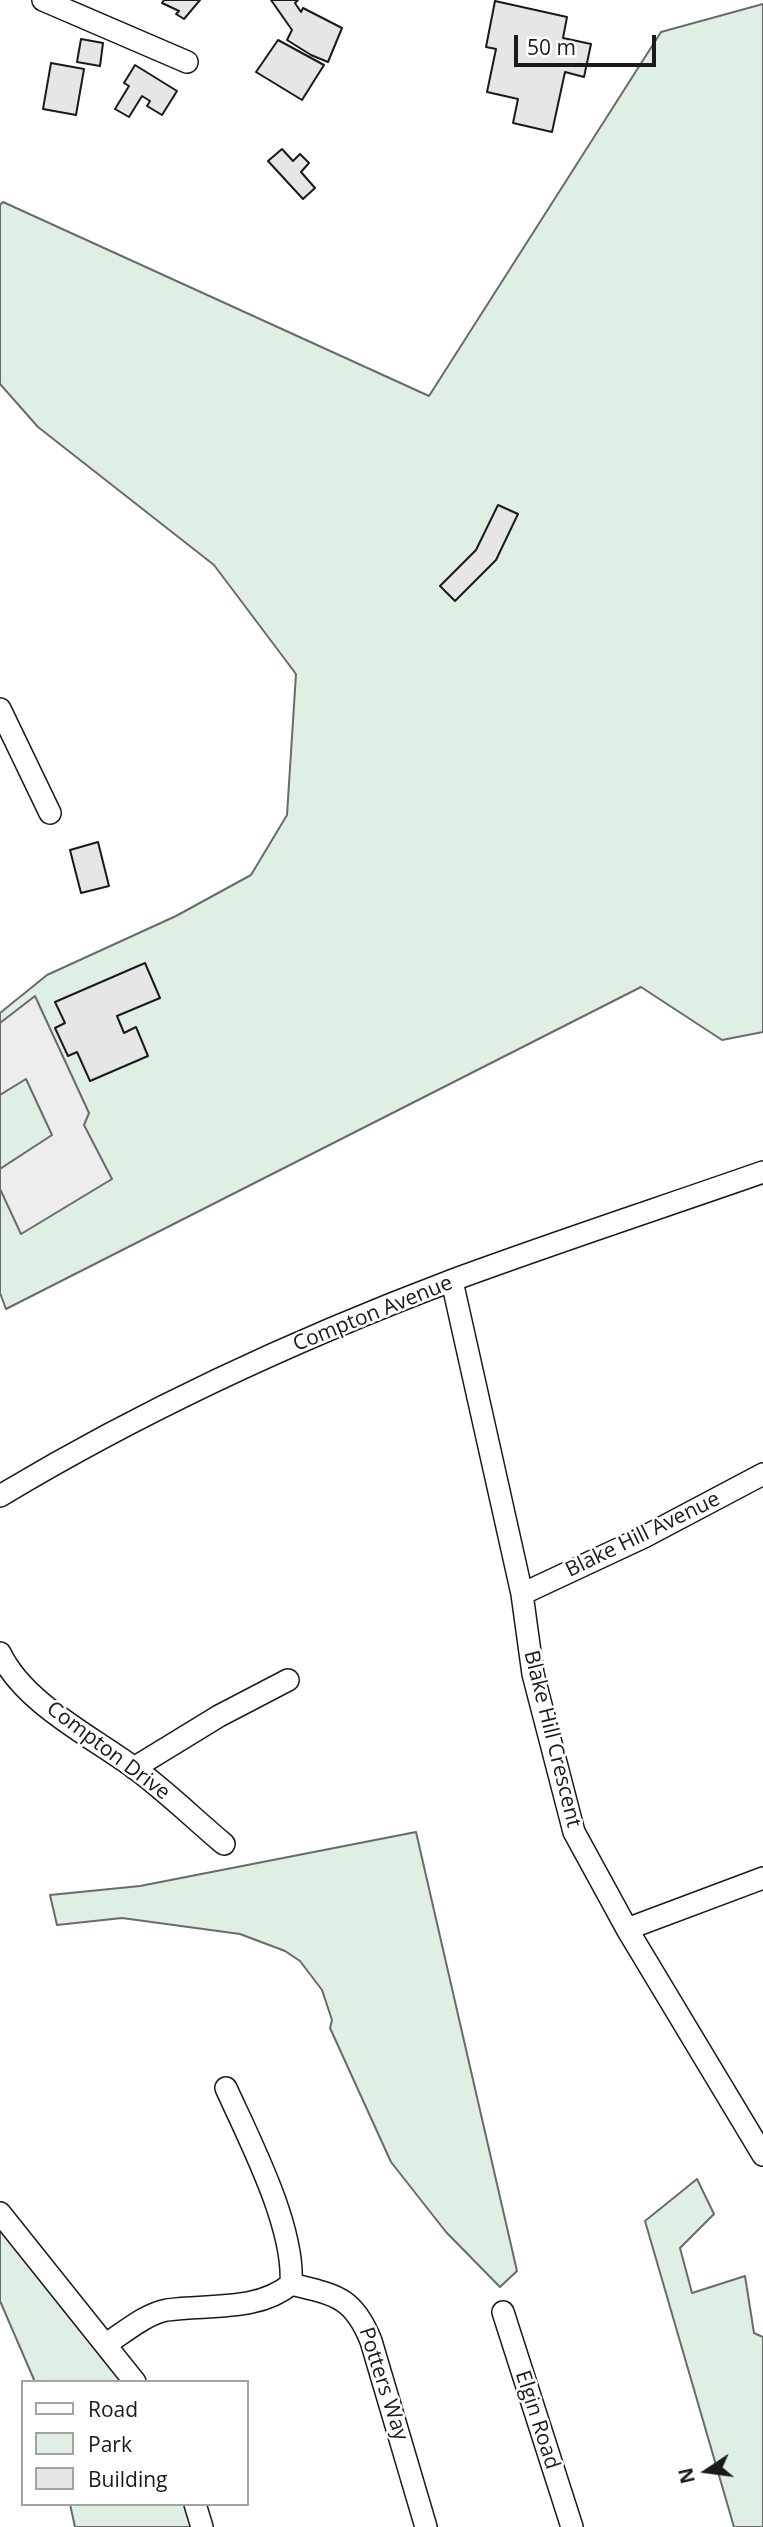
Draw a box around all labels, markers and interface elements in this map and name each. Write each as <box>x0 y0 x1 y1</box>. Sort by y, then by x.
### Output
scale bar <box>518 21 660 65</box>
text: 50 m <box>527 33 576 61</box>
street label: Compton Avenue <box>290 1271 456 1357</box>
street label: Blake Hill Avenue <box>562 1487 724 1583</box>
street label: Blake Hill Crescent <box>518 1648 586 1830</box>
street label: Compton Drive <box>41 1696 175 1806</box>
street label: Potters Way <box>353 2324 413 2444</box>
street label: Elgin Road <box>509 2368 565 2472</box>
legend <box>21 2380 248 2506</box>
text: Road <box>88 2395 138 2423</box>
text: Park <box>88 2430 132 2458</box>
north arrow <box>672 2436 742 2506</box>
text: Building <box>88 2465 167 2493</box>
text: N <box>672 2465 701 2486</box>

